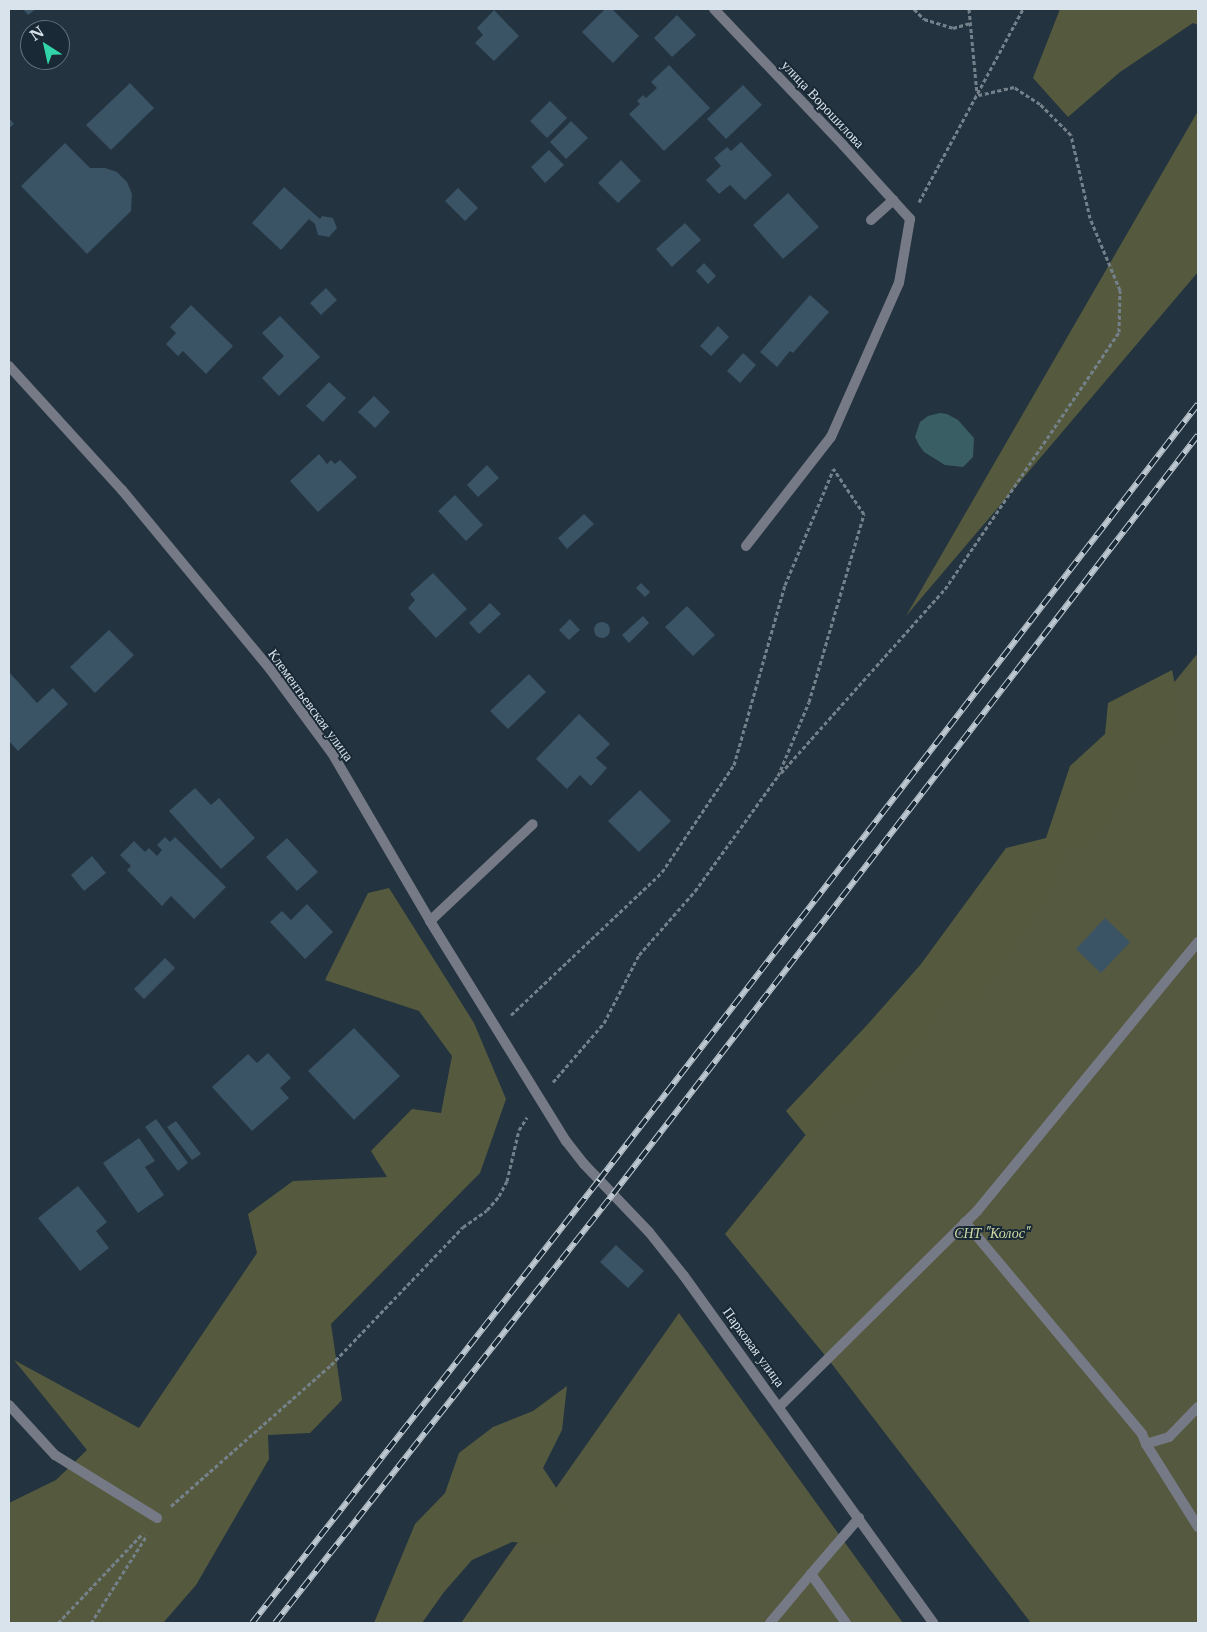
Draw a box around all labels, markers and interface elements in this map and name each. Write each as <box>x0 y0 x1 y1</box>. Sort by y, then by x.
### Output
north arrow <box>20 20 70 70</box>
text: N <box>26 22 48 45</box>
street label: улица Ворошилова <box>778 57 868 151</box>
street label: Клементьевская улица <box>265 646 357 764</box>
park label: СНТ "Колос" <box>954 1225 1030 1241</box>
street label: Парковая улица <box>720 1304 788 1390</box>

